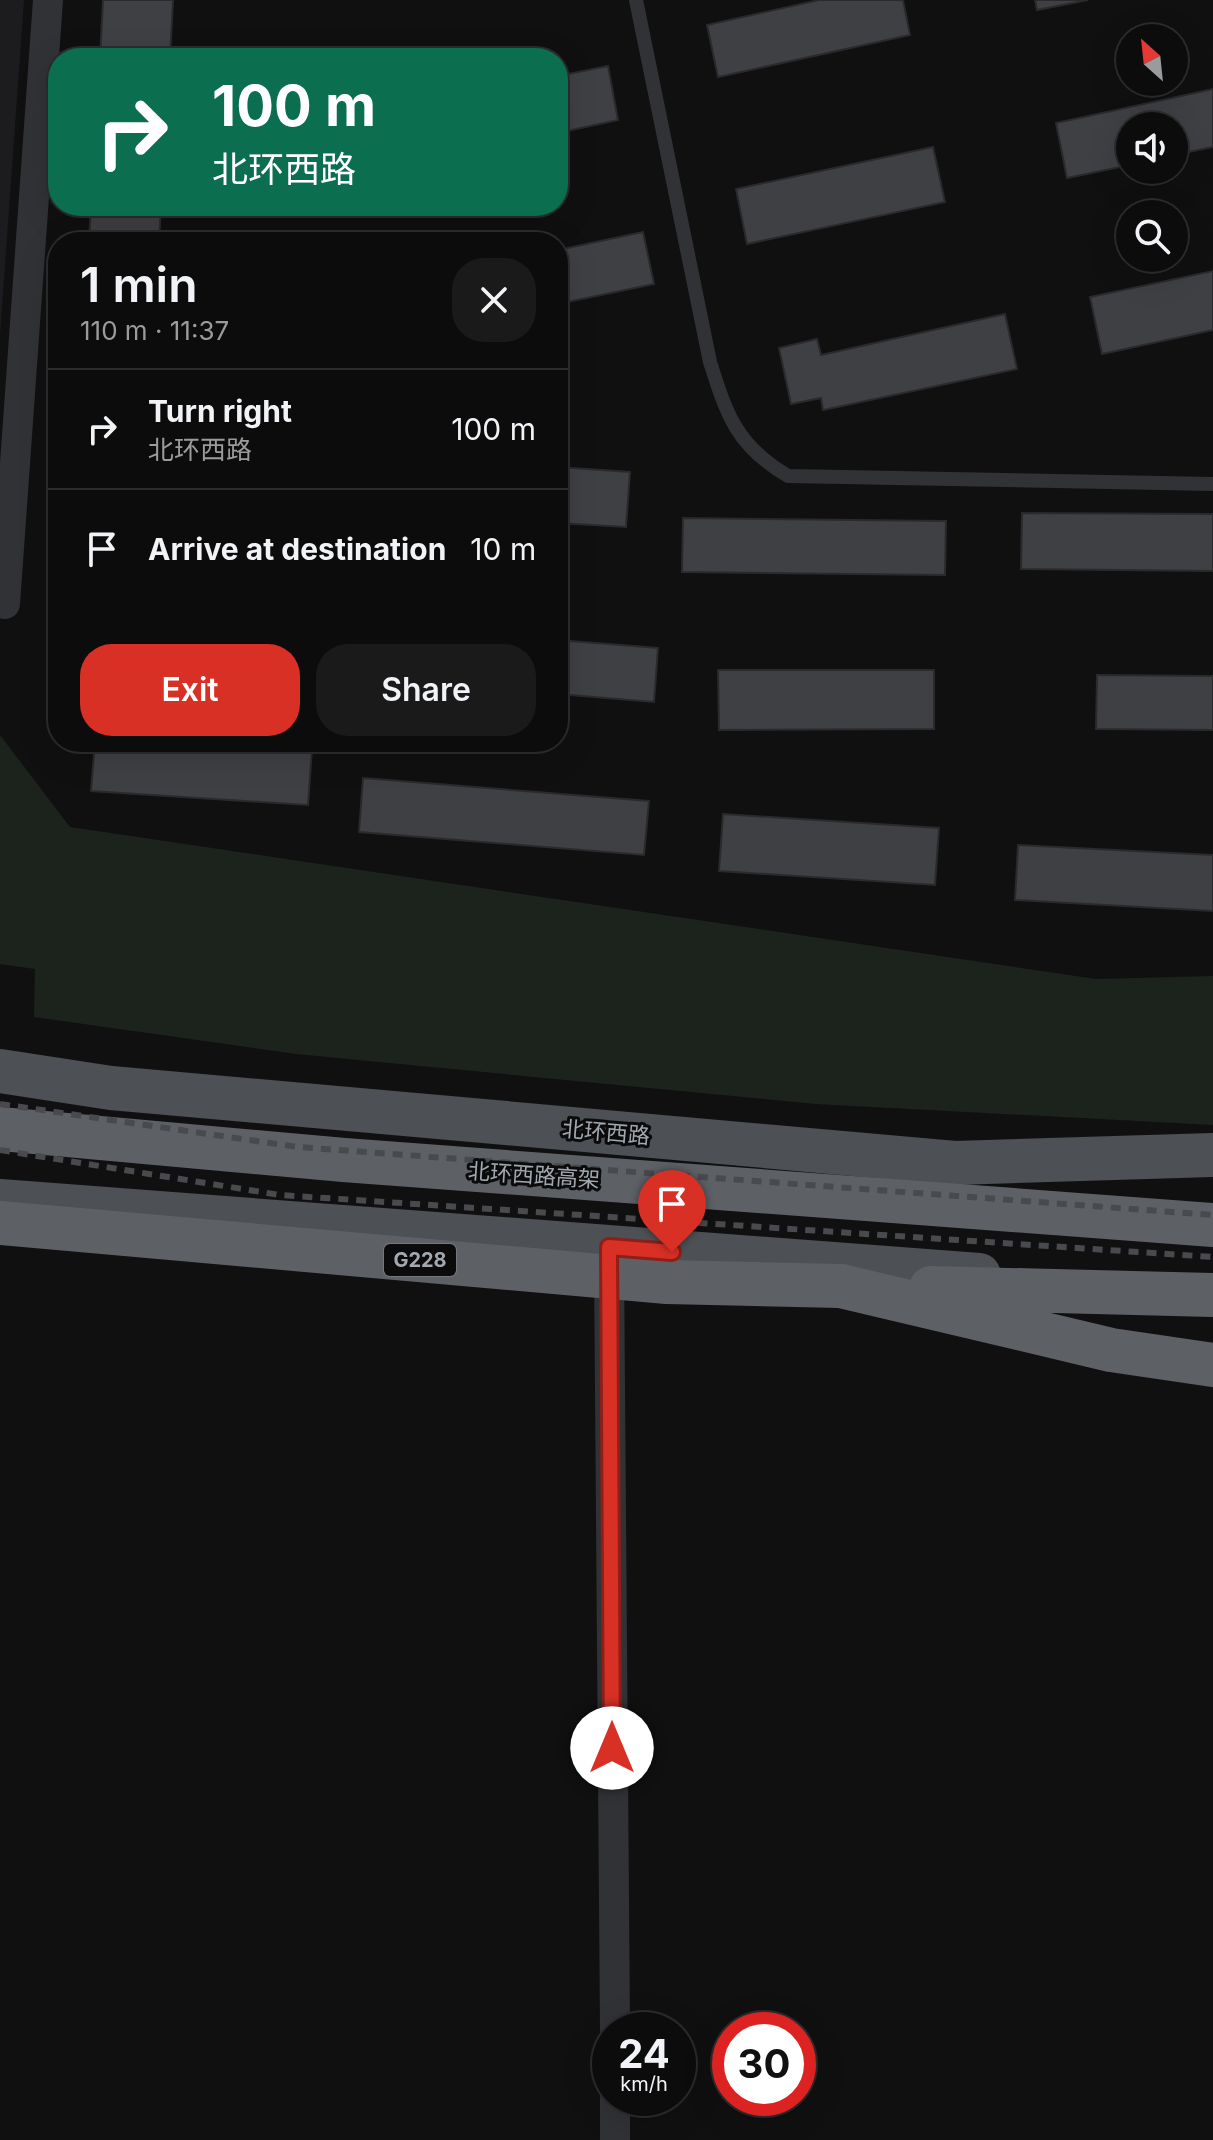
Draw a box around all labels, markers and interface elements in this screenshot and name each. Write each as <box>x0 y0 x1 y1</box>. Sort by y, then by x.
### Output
north arrow <box>1116 24 1188 96</box>
map controls <box>1116 24 1188 272</box>
text: 100 m <box>212 72 376 140</box>
icon: right <box>80 80 184 184</box>
button: sound <box>1116 112 1188 184</box>
text: 北环西路 <box>212 147 356 191</box>
button: search <box>1116 200 1188 272</box>
text: 1 min <box>80 255 198 314</box>
button: close <box>452 258 536 342</box>
text: 110 m · 11:37 <box>80 315 229 346</box>
text: Turn right <box>148 393 292 429</box>
icon: right <box>80 407 124 451</box>
text: 100 m <box>451 411 536 447</box>
text: 北环西路 <box>148 434 252 465</box>
icon: arrive <box>80 527 124 571</box>
text: Arrive at destination <box>148 531 446 567</box>
text: 10 m <box>470 531 536 567</box>
button: Exit <box>80 644 300 736</box>
button: Share <box>316 644 536 736</box>
street label: 北环西路 <box>561 1115 651 1149</box>
street label: 北环西路高架 <box>467 1157 601 1193</box>
pin <box>638 1170 706 1252</box>
icon: arrive <box>650 1182 694 1226</box>
road number: G228 <box>384 1244 456 1276</box>
position arrow <box>570 1706 654 1790</box>
speed limit sign: 30 <box>712 2012 816 2116</box>
text: 24 <box>618 2029 670 2078</box>
text: km/h <box>620 2072 668 2096</box>

